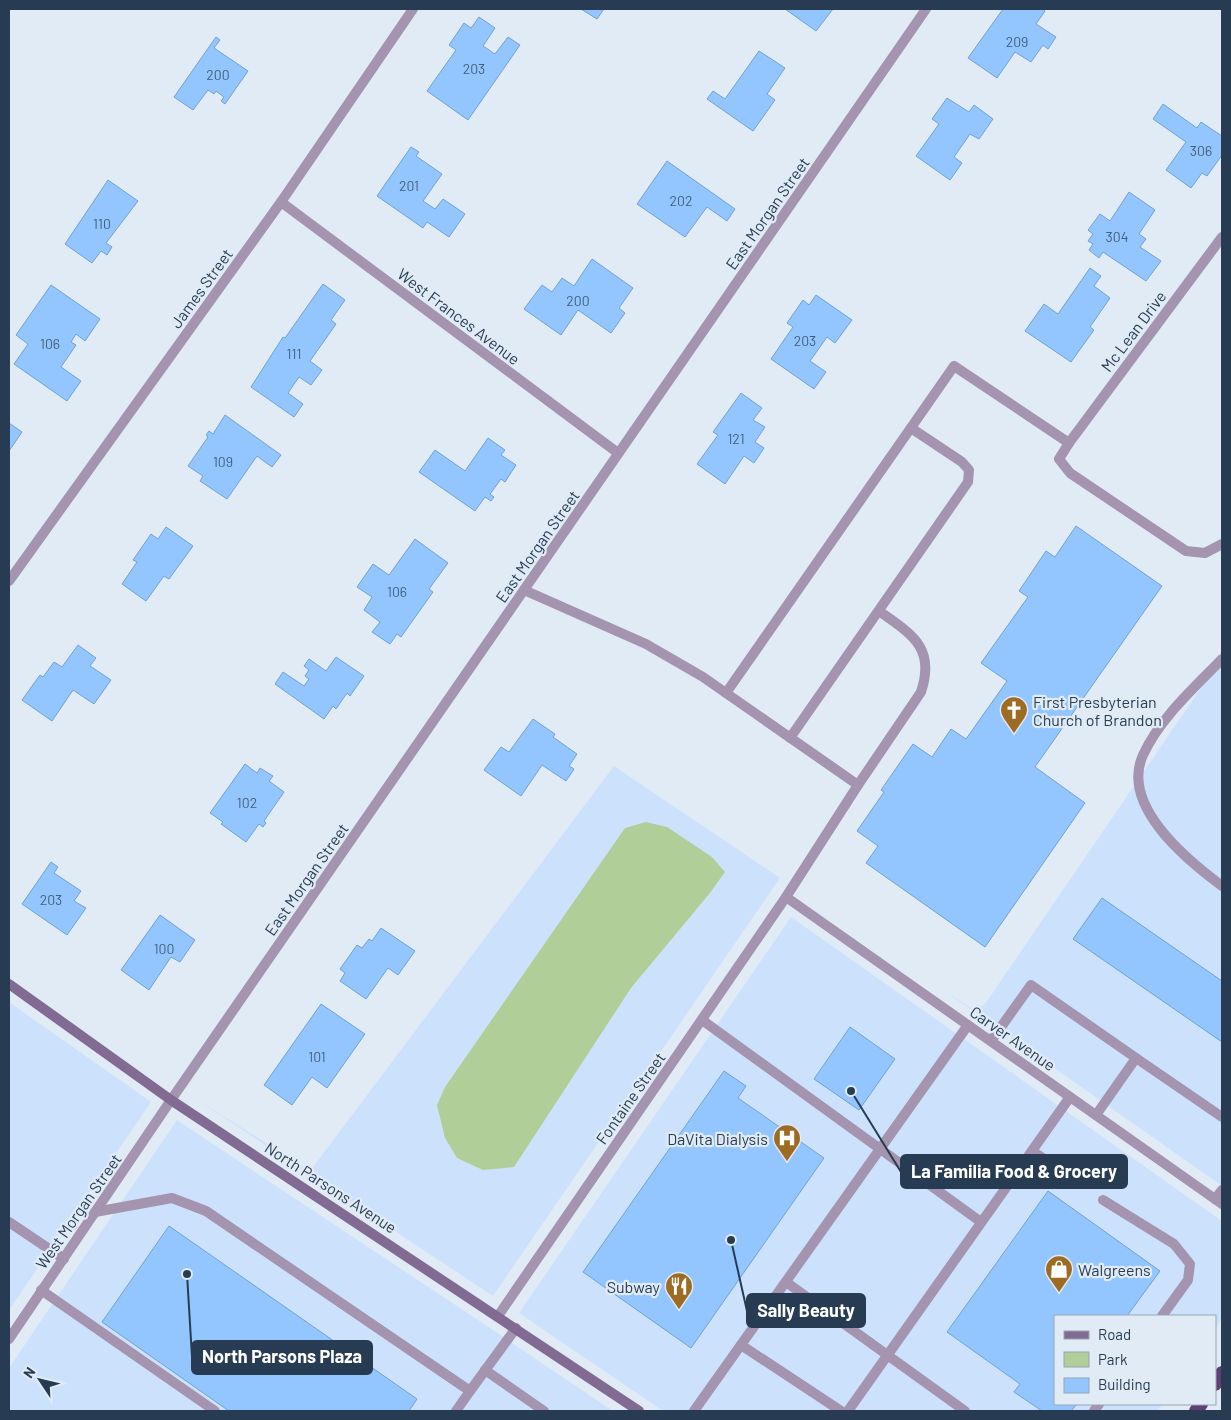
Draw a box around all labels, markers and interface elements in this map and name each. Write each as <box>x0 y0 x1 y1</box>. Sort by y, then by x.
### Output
house number: 209 <box>1006 33 1028 50</box>
house number: 203 <box>463 60 485 77</box>
house number: 200 <box>206 66 230 83</box>
house number: 306 <box>1190 142 1212 159</box>
street label: East Morgan Street <box>721 153 813 273</box>
house number: 201 <box>399 177 419 194</box>
house number: 202 <box>670 192 692 209</box>
house number: 110 <box>93 215 111 232</box>
house number: 304 <box>1106 228 1128 245</box>
street label: James Street <box>166 245 236 331</box>
street label: West Frances Avenue <box>394 264 524 368</box>
street label: Mc Lean Drive <box>1096 287 1170 375</box>
house number: 200 <box>566 292 590 309</box>
house number: 203 <box>794 332 816 349</box>
house number: 106 <box>40 335 60 352</box>
house number: 111 <box>287 345 301 362</box>
house number: 121 <box>727 430 745 447</box>
house number: 109 <box>213 453 233 470</box>
street label: East Morgan Street <box>491 486 583 606</box>
house number: 106 <box>387 583 407 600</box>
place label: First Presbyterian Church of Brandon <box>1033 692 1162 729</box>
church icon: First Presbyterian Church of Brandon <box>999 695 1029 734</box>
house number: 102 <box>237 794 257 811</box>
street label: East Morgan Street <box>260 819 352 939</box>
house number: 203 <box>40 891 62 908</box>
house number: 100 <box>154 940 174 957</box>
street label: Carver Avenue <box>967 1002 1059 1074</box>
house number: 101 <box>308 1048 326 1065</box>
street label: Fontaine Street <box>591 1048 669 1148</box>
hospital icon: DaVita Dialysis <box>772 1123 802 1162</box>
place label: DaVita Dialysis <box>667 1129 768 1148</box>
street label: North Parsons Avenue <box>261 1137 401 1237</box>
street label: West Morgan Street <box>31 1150 125 1272</box>
callout: La Familia Food & Grocery <box>901 1155 1127 1188</box>
text: La Familia Food & Grocery <box>911 1160 1117 1182</box>
shop icon: Walgreens <box>1044 1254 1074 1293</box>
place label: Walgreens <box>1078 1260 1151 1279</box>
restaurant icon: Subway <box>664 1271 694 1310</box>
place label: Subway <box>607 1277 661 1296</box>
callout: Sally Beauty <box>747 1294 865 1327</box>
text: Sally Beauty <box>757 1299 855 1321</box>
legend <box>1054 1315 1216 1405</box>
text: Road <box>1098 1325 1131 1343</box>
callout: North Parsons Plaza <box>192 1341 372 1374</box>
text: North Parsons Plaza <box>202 1345 362 1367</box>
text: Park <box>1098 1350 1128 1368</box>
north arrow <box>15 1355 65 1405</box>
text: N <box>19 1364 39 1381</box>
text: Building <box>1098 1375 1151 1393</box>

